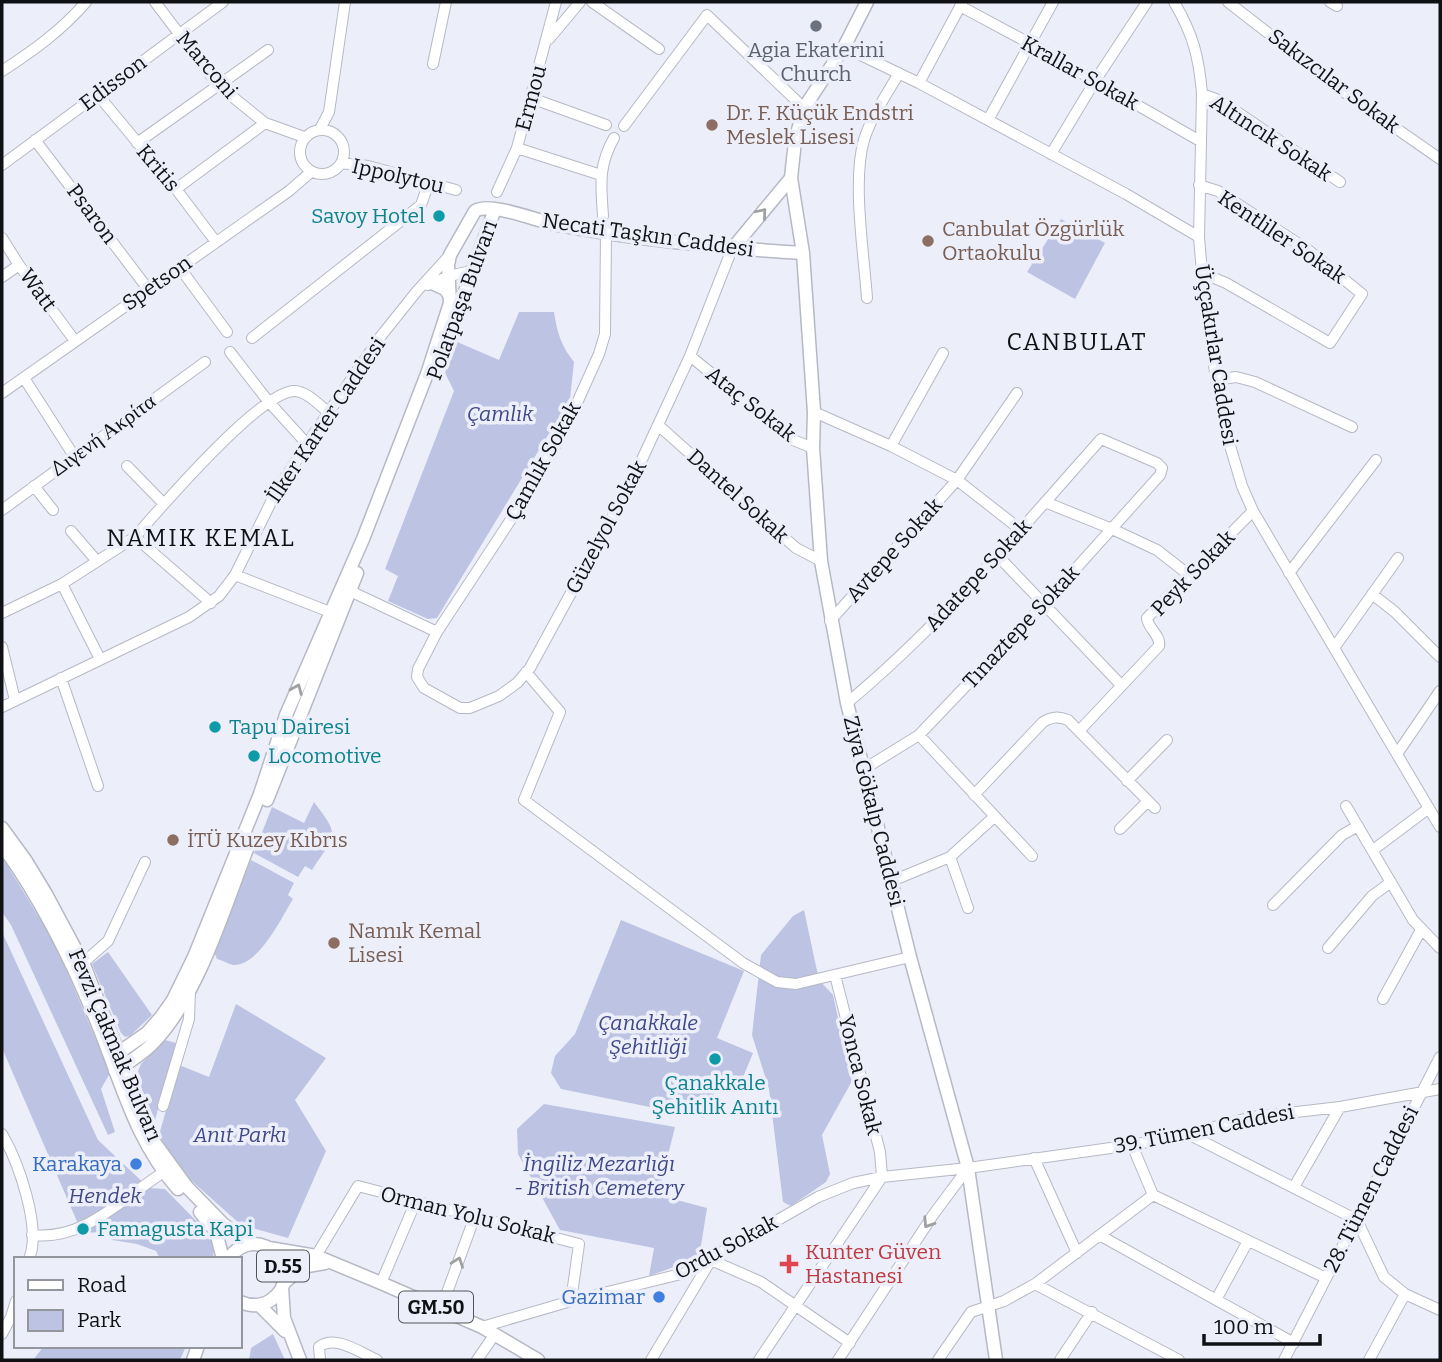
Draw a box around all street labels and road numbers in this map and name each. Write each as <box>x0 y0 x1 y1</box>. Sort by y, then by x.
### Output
street label: Sakızcılar Sokak <box>1263 23 1405 139</box>
street label: Marconi <box>171 26 243 104</box>
street label: Krallar Sokak <box>1017 30 1143 116</box>
street label: Edisson <box>74 49 152 117</box>
street label: Ermou <box>510 62 552 134</box>
street label: Altıncık Sokak <box>1205 89 1337 187</box>
street label: Kritis <box>131 139 185 197</box>
street label: Ippolytou <box>349 153 447 199</box>
street label: Psaron <box>61 179 123 249</box>
street label: Kentliler Sokak <box>1213 185 1351 289</box>
street label: Necati Taşkın Caddesi <box>541 207 755 263</box>
street label: Polatpaşa Bulvarı <box>421 216 503 384</box>
street label: Spetson <box>117 250 197 316</box>
street label: Üççakırlar Caddesi <box>1189 263 1243 447</box>
street label: Watt <box>14 264 62 317</box>
street label: İlker Karter Caddesi <box>261 332 391 508</box>
street label: Ataç Sokak <box>701 361 801 447</box>
street label: Διγενή Ακρίτα <box>45 388 161 482</box>
street label: Çamlık Sokak <box>500 397 586 525</box>
street label: Dantel Sokak <box>682 444 794 548</box>
street label: Güzelyol Sokak <box>560 456 652 598</box>
street label: Avtepe Sokak <box>840 492 948 607</box>
street label: Adatepe Sokak <box>919 513 1037 637</box>
street label: Peyk Sokak <box>1146 525 1240 621</box>
street label: Tınaztepe Sokak <box>957 560 1085 694</box>
street label: Ziya Gökalp Caddesi <box>838 713 910 909</box>
street label: Fevzi Çakmak Bulvarı <box>63 945 167 1145</box>
street label: Yonca Sokak <box>833 1012 887 1138</box>
street label: 39. Tümen Caddesi <box>1112 1099 1296 1159</box>
street label: 28. Tümen Caddesi <box>1318 1102 1424 1276</box>
street label: Orman Yolu Sokak <box>378 1181 558 1249</box>
street label: Ordu Sokak <box>670 1209 782 1285</box>
road number: D.55 <box>257 1250 309 1282</box>
road number: GM.50 <box>399 1292 473 1322</box>

